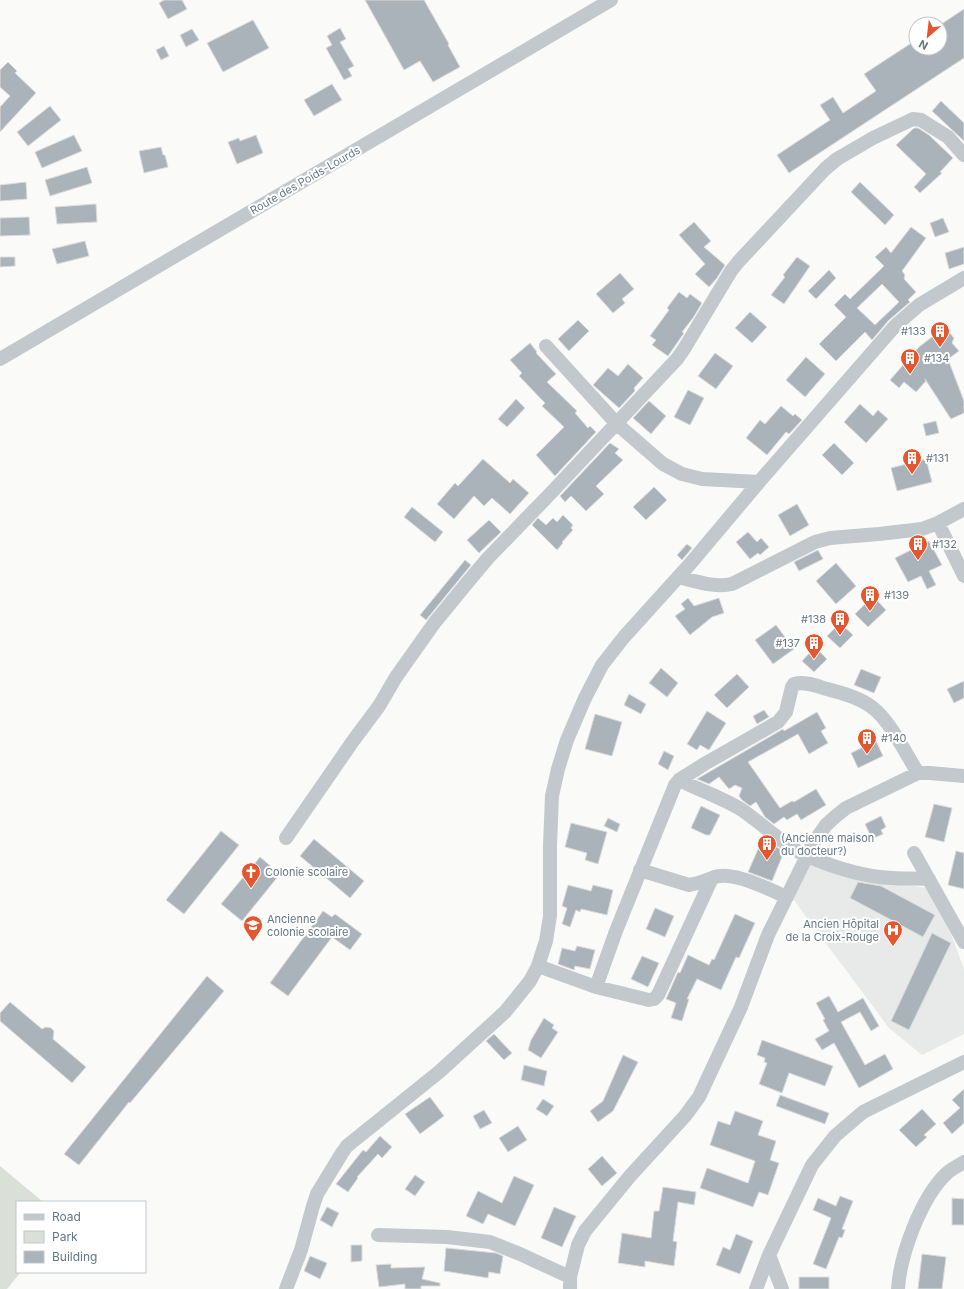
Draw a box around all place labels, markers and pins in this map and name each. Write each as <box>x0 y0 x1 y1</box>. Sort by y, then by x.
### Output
building icon: #133 <box>929 320 951 348</box>
place label: #133 <box>901 324 926 338</box>
building icon: #134 <box>899 347 921 375</box>
place label: #134 <box>924 351 949 365</box>
building icon: #131 <box>901 447 923 475</box>
place label: #131 <box>926 451 949 465</box>
building icon: #132 <box>907 533 929 561</box>
place label: #132 <box>932 537 957 551</box>
building icon: #139 <box>859 584 881 612</box>
place label: #139 <box>884 588 909 602</box>
building icon: #138 <box>829 608 851 636</box>
place label: #138 <box>801 612 826 626</box>
building icon: #137 <box>803 632 825 660</box>
place label: #137 <box>776 636 800 650</box>
building icon: #140 <box>856 727 878 755</box>
place label: #140 <box>881 731 907 745</box>
place label: (Ancienne maison du docteur?) <box>781 831 874 858</box>
building icon: (Ancienne maison du docteur?) <box>756 833 778 861</box>
church icon: Colonie scolaire <box>240 861 262 889</box>
place label: Colonie scolaire <box>265 865 348 879</box>
place label: Ancienne colonie scolaire <box>267 912 348 939</box>
school or university icon: Ancienne colonie scolaire <box>242 914 264 942</box>
place label: Ancien Hôpital de la Croix-Rouge <box>786 917 879 944</box>
hospital icon: Ancien Hôpital de la Croix-Rouge <box>882 919 904 947</box>

